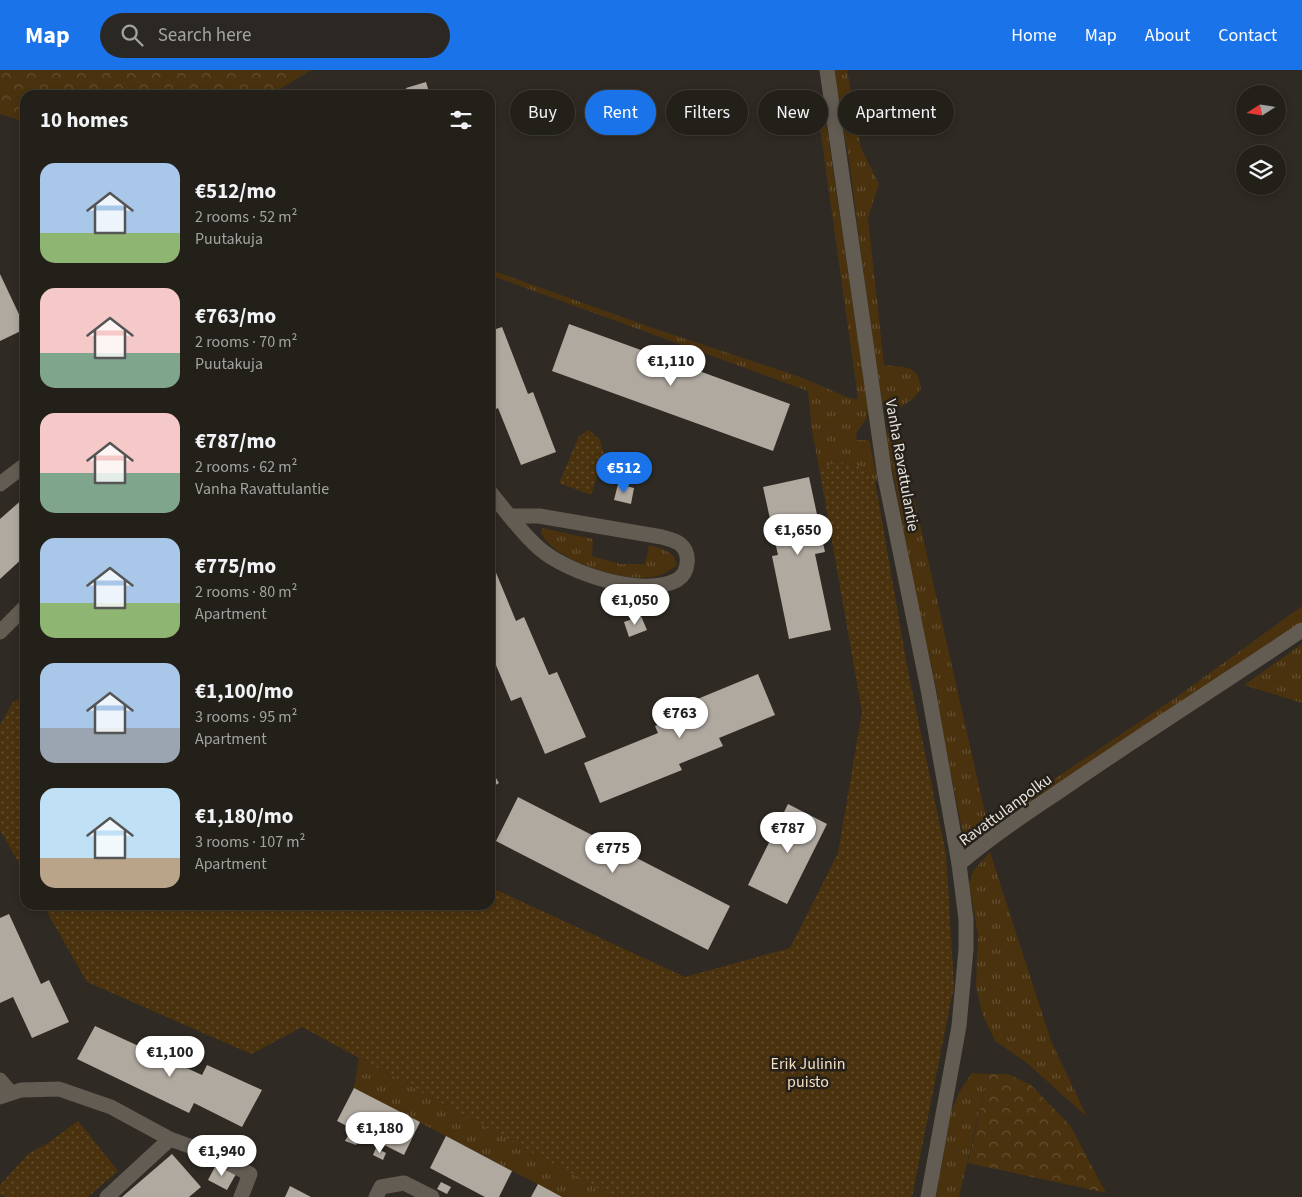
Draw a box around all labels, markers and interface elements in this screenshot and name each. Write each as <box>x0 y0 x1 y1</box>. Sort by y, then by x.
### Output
search box <box>100 13 450 58</box>
text: Map <box>25 18 70 53</box>
icon: search <box>118 21 146 49</box>
text: Search here <box>158 22 251 49</box>
text: Home <box>1011 23 1057 48</box>
text: Map <box>1085 23 1117 48</box>
text: About <box>1145 23 1190 48</box>
text: Contact <box>1218 23 1277 48</box>
north arrow <box>1236 85 1286 135</box>
map controls <box>1236 85 1286 195</box>
chip: Buy <box>510 90 575 135</box>
chip: Rent <box>585 90 656 135</box>
chip: Filters <box>666 90 748 135</box>
chip: New <box>758 90 828 135</box>
chip: Apartment <box>838 90 954 135</box>
text: 10 homes <box>40 105 128 135</box>
icon: filters <box>447 106 475 134</box>
button: layers <box>1236 145 1286 195</box>
text: €512/mo <box>195 176 276 206</box>
icon: home <box>80 183 140 243</box>
text: 2 rooms · 52 m² <box>195 206 297 228</box>
text: Puutakuja <box>195 228 263 250</box>
text: €763/mo <box>195 301 276 331</box>
icon: home <box>80 308 140 368</box>
text: 2 rooms · 70 m² <box>195 331 297 353</box>
pin: €1,110 <box>630 344 712 387</box>
text: €1,110 <box>647 350 695 372</box>
text: Puutakuja <box>195 353 263 375</box>
street label: Vanha Ravattulantie <box>880 397 925 533</box>
text: €787/mo <box>195 426 276 456</box>
icon: home <box>80 433 140 493</box>
pin: €512 <box>594 452 654 494</box>
text: 2 rooms · 62 m² <box>195 456 297 478</box>
text: €512 <box>607 457 641 479</box>
text: Vanha Ravattulantie <box>195 478 329 500</box>
pin: €1,650 <box>757 514 839 556</box>
text: €1,650 <box>774 519 822 541</box>
text: €775/mo <box>195 551 276 581</box>
icon: home <box>80 558 140 618</box>
text: 2 rooms · 80 m² <box>195 581 297 603</box>
pin: €1,050 <box>594 584 676 626</box>
text: €1,050 <box>611 589 659 611</box>
text: Apartment <box>195 603 267 625</box>
text: €1,100/mo <box>195 676 294 706</box>
icon: home <box>80 683 140 743</box>
pin: €763 <box>650 696 710 739</box>
text: €763 <box>663 702 697 724</box>
text: 3 rooms · 95 m² <box>195 706 297 728</box>
text: Apartment <box>195 728 267 750</box>
street label: Ravattulanpolku <box>955 769 1057 851</box>
text: €1,180/mo <box>195 801 294 831</box>
icon: home <box>80 808 140 868</box>
pin: €787 <box>758 812 818 854</box>
text: €787 <box>771 817 805 839</box>
text: 3 rooms · 107 m² <box>195 831 305 853</box>
pin: €775 <box>583 832 643 874</box>
text: €775 <box>596 837 630 859</box>
text: Apartment <box>195 853 267 875</box>
pin: €1,100 <box>129 1036 211 1078</box>
text: €1,100 <box>146 1041 194 1063</box>
park label: Erik Julinin puisto <box>771 1053 845 1093</box>
pin: €1,180 <box>339 1112 421 1154</box>
text: €1,180 <box>356 1117 404 1139</box>
pin: €1,940 <box>181 1134 263 1177</box>
text: €1,940 <box>198 1140 246 1162</box>

